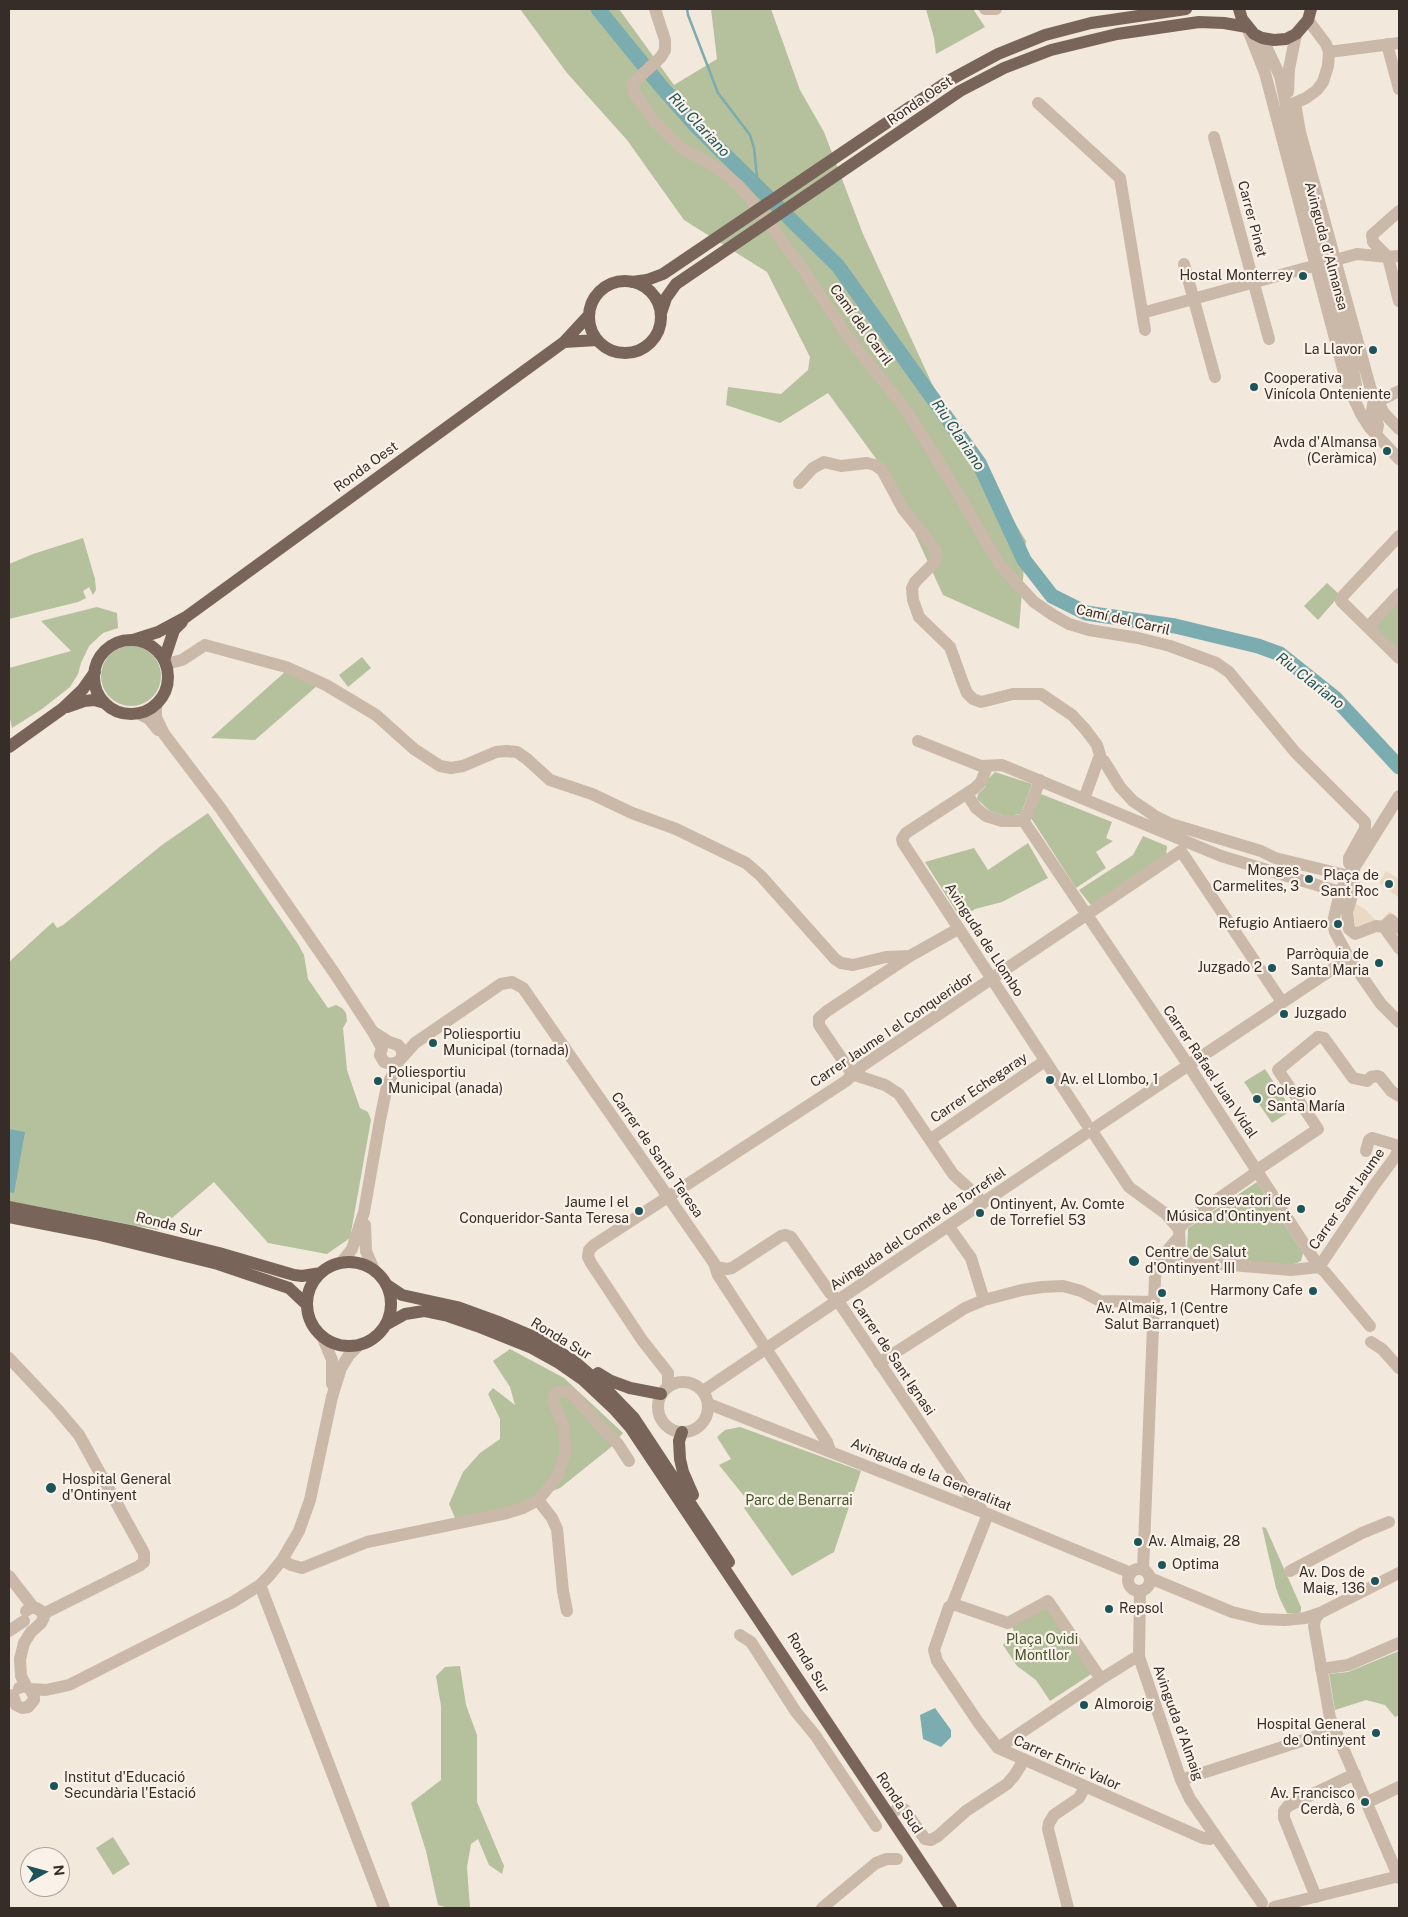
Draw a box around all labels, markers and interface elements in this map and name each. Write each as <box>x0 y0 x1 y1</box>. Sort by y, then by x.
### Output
street label: Ronda Oest <box>884 73 956 129</box>
water label: Riu Clariano <box>665 89 733 161</box>
street label: Carrer Pinet <box>1234 179 1270 259</box>
street label: Avinguda d'Almansa <box>1301 180 1351 312</box>
place label: Hostal Monterrey <box>1179 268 1293 284</box>
marker: Hostal Monterrey <box>1297 270 1309 282</box>
street label: Camí del Carril <box>826 281 896 369</box>
place label: La Llavor <box>1304 342 1363 358</box>
marker: La Llavor <box>1367 344 1379 356</box>
place label: Cooperativa Vinícola Onteniente <box>1264 371 1391 404</box>
marker: Cooperativa Vinícola Onteniente <box>1248 381 1260 393</box>
water label: Riu Clariano <box>928 396 988 474</box>
place label: Avda d'Almansa (Ceràmica) <box>1273 435 1377 468</box>
street label: Ronda Oest <box>331 438 401 496</box>
marker: Avda d'Almansa (Ceràmica) <box>1381 445 1393 457</box>
street label: Camí del Carril <box>1074 601 1172 639</box>
water label: Riu Clariano <box>1272 649 1348 713</box>
place label: Monges Carmelites, 3 <box>1213 863 1299 896</box>
place label: Plaça de Sant Roc <box>1321 868 1379 900</box>
marker: Monges Carmelites, 3 <box>1303 873 1315 885</box>
marker: Plaça de Sant Roc <box>1383 878 1395 890</box>
street label: Avinguda de Llombo <box>941 880 1027 1000</box>
place label: Refugio Antiaero <box>1218 916 1328 932</box>
marker: Refugio Antiaero <box>1332 918 1344 930</box>
place label: Parròquia de Santa Maria <box>1286 947 1369 980</box>
marker: Parròquia de Santa Maria <box>1373 957 1385 969</box>
place label: Juzgado 2 <box>1198 960 1262 976</box>
marker: Juzgado 2 <box>1266 962 1278 974</box>
street label: Carrer Jaume I el Conqueridor <box>807 969 977 1091</box>
street label: Carrer Rafael Juan Vidal <box>1159 1002 1261 1142</box>
place label: Juzgado <box>1294 1006 1347 1022</box>
marker: Juzgado <box>1278 1008 1290 1020</box>
place label: Poliesportiu Municipal (tornada) <box>443 1027 569 1060</box>
marker: Poliesportiu Municipal (tornada) <box>427 1037 439 1049</box>
street label: Carrer Echegaray <box>927 1049 1031 1127</box>
place label: Poliesportiu Municipal (anada) <box>388 1065 503 1098</box>
place label: Av. el Llombo, 1 <box>1060 1072 1158 1088</box>
marker: Av. el Llombo, 1 <box>1044 1074 1056 1086</box>
marker: Poliesportiu Municipal (anada) <box>372 1075 384 1087</box>
place label: Colegio Santa María <box>1267 1083 1345 1116</box>
street label: Carrer de Santa Teresa <box>607 1089 707 1221</box>
marker: Colegio Santa María <box>1251 1093 1263 1105</box>
street label: Carrer Sant Jaume <box>1306 1145 1388 1253</box>
street label: Avinguda del Comte de Torrefiel <box>827 1164 1009 1294</box>
place label: Consevatori de Música d'Ontinyent <box>1166 1193 1291 1226</box>
place label: Jaume I el Conqueridor-Santa Teresa <box>459 1195 629 1228</box>
place label: Ontinyent, Av. Comte de Torrefiel 53 <box>990 1197 1125 1230</box>
marker: Consevatori de Música d'Ontinyent <box>1295 1203 1307 1215</box>
marker: Jaume I el Conqueridor-Santa Teresa <box>633 1205 645 1217</box>
marker: Ontinyent, Av. Comte de Torrefiel 53 <box>974 1207 986 1219</box>
street label: Ronda Sur <box>134 1209 204 1241</box>
place label: Centre de Salut d'Ontinyent III <box>1145 1245 1247 1278</box>
marker: Centre de Salut d'Ontinyent III <box>1127 1254 1141 1268</box>
place label: Harmony Cafe <box>1210 1283 1303 1299</box>
marker: Harmony Cafe <box>1307 1285 1319 1297</box>
marker: Av. Almaig, 1 (Centre Salut Barranquet) <box>1156 1287 1168 1299</box>
street label: Carrer de Sant Ignasi <box>848 1295 938 1419</box>
place label: Av. Almaig, 1 (Centre Salut Barranquet) <box>1096 1301 1228 1334</box>
street label: Ronda Sur <box>528 1314 594 1364</box>
street label: Avinguda de la Generalitat <box>848 1435 1014 1515</box>
place label: Hospital General d'Ontinyent <box>62 1472 172 1504</box>
marker: Hospital General d'Ontinyent <box>44 1481 58 1495</box>
park label: Parc de Benarrai <box>745 1493 853 1509</box>
place label: Av. Almaig, 28 <box>1148 1534 1240 1550</box>
marker: Av. Almaig, 28 <box>1132 1536 1144 1548</box>
place label: Optima <box>1172 1557 1219 1573</box>
marker: Optima <box>1156 1559 1168 1571</box>
place label: Av. Dos de Maig, 136 <box>1299 1565 1365 1598</box>
marker: Av. Dos de Maig, 136 <box>1369 1575 1381 1587</box>
place label: Repsol <box>1119 1601 1164 1617</box>
marker: Repsol <box>1103 1603 1115 1615</box>
street label: Ronda Sur <box>783 1630 833 1696</box>
park label: Plaça Ovidi Montllor <box>1006 1632 1078 1664</box>
street label: Avinguda d'Almaig <box>1149 1663 1207 1783</box>
place label: Almoroig <box>1094 1697 1154 1713</box>
marker: Almoroig <box>1078 1699 1090 1711</box>
place label: Hospital General de Ontinyent <box>1256 1717 1366 1750</box>
marker: Hospital General de Ontinyent <box>1370 1727 1382 1739</box>
street label: Carrer Enric Valor <box>1011 1732 1123 1794</box>
street label: Ronda Sud <box>872 1769 926 1837</box>
place label: Institut d'Educació Secundària l'Estació <box>64 1770 196 1802</box>
marker: Institut d'Educació Secundària l'Estació <box>48 1780 60 1792</box>
place label: Av. Francisco Cerdà, 6 <box>1270 1786 1355 1818</box>
marker: Av. Francisco Cerdà, 6 <box>1359 1796 1371 1808</box>
north arrow <box>20 1847 70 1897</box>
text: N <box>50 1864 68 1877</box>

